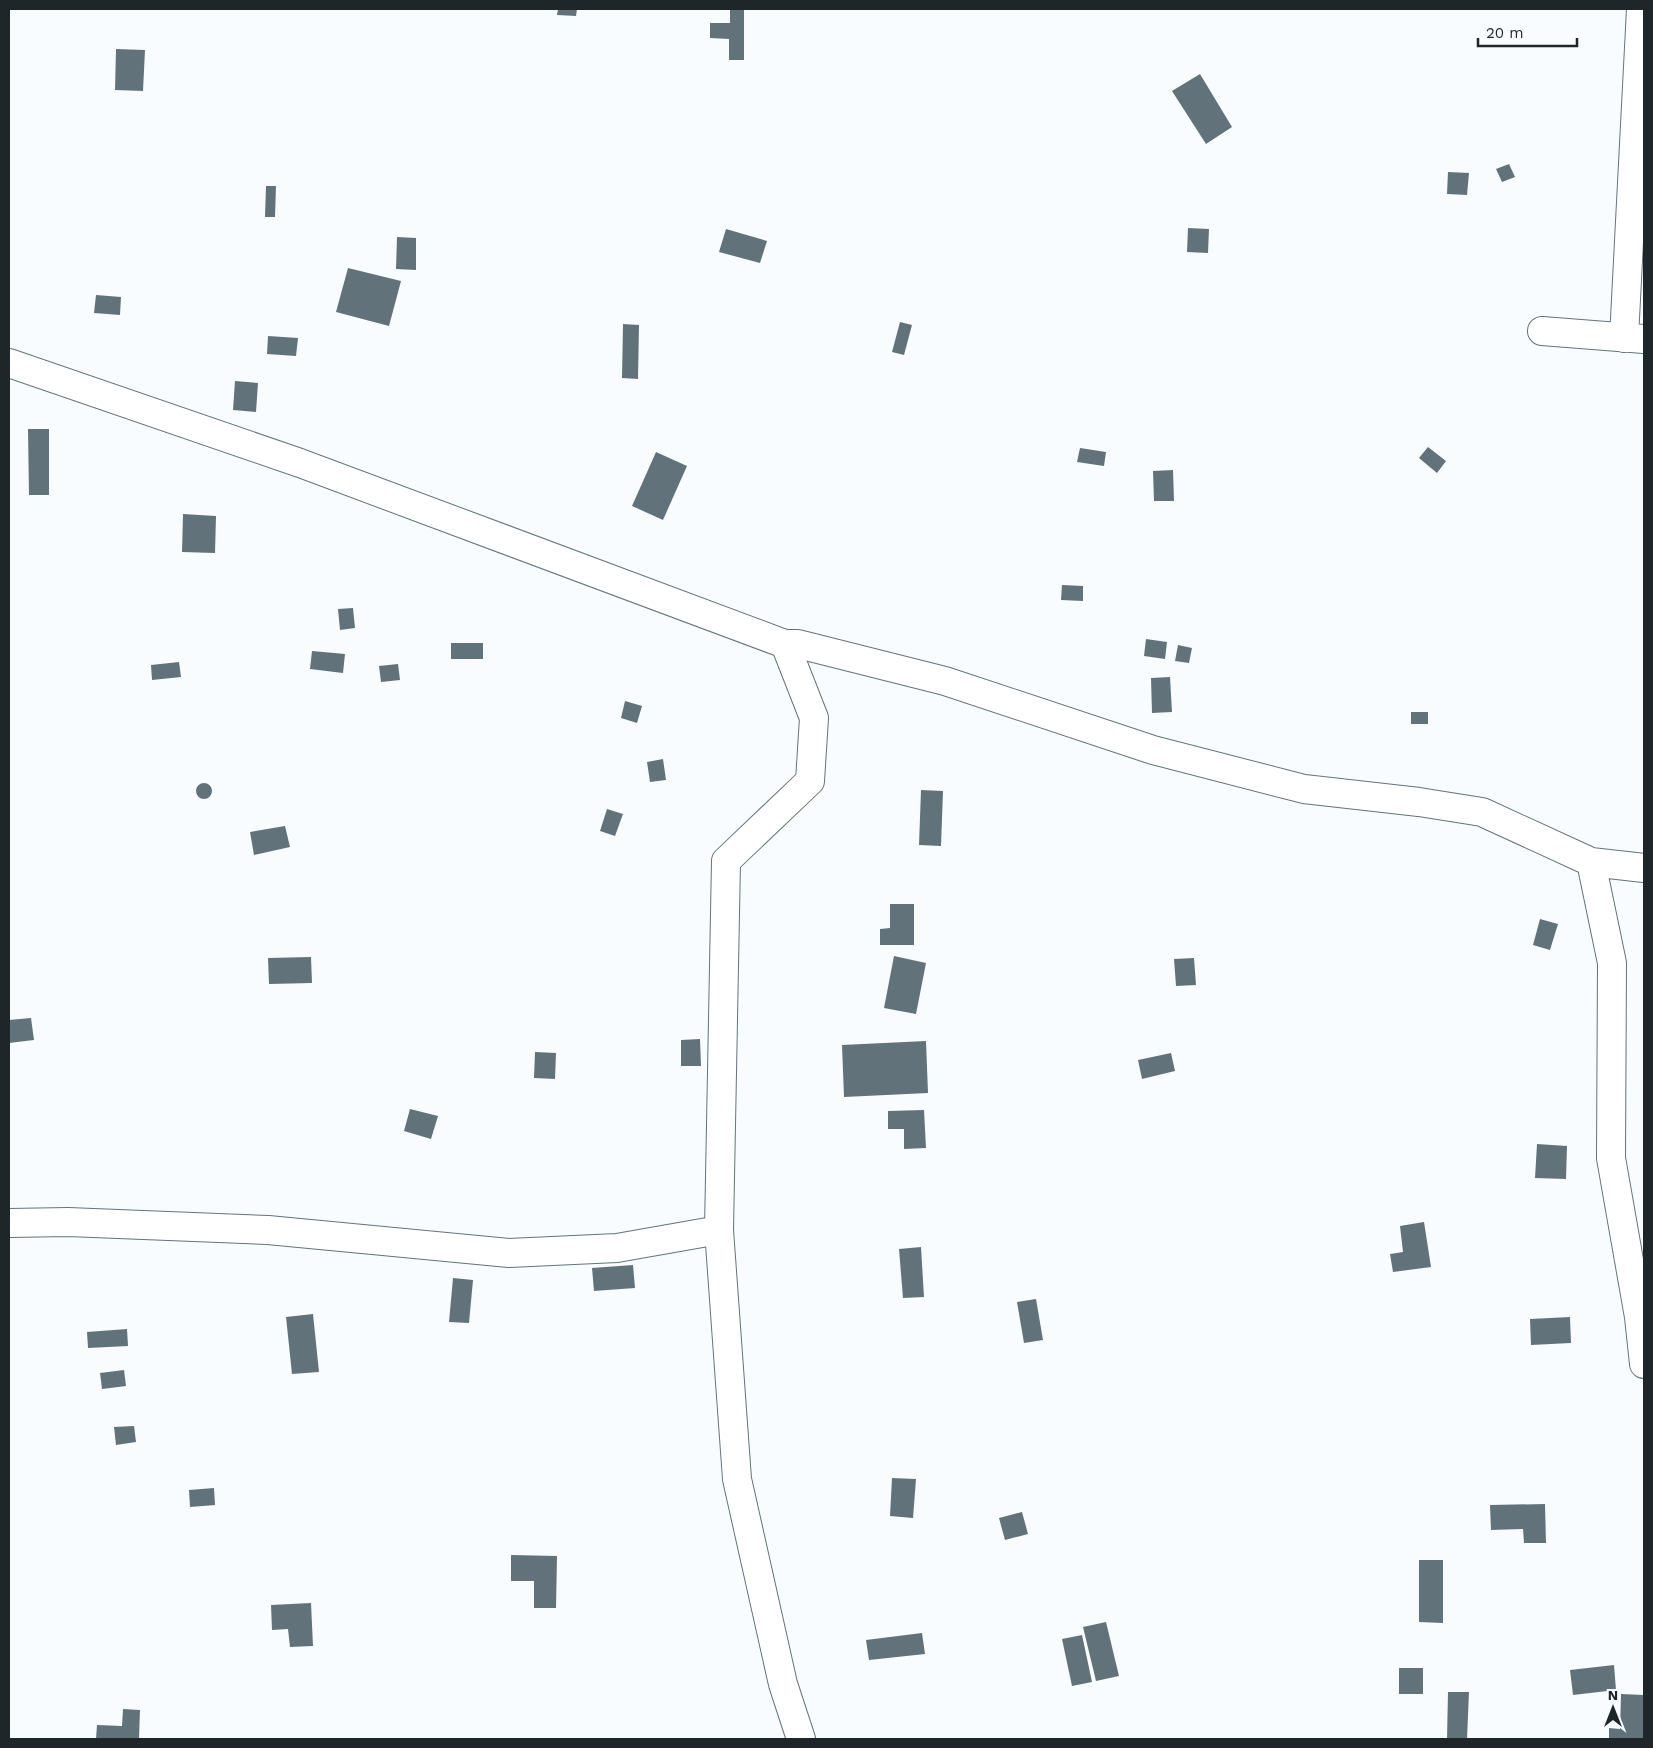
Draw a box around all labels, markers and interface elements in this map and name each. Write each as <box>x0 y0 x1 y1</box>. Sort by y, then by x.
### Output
scale bar <box>1478 15 1577 47</box>
text: 20 m <box>1486 24 1524 42</box>
north arrow <box>1588 1683 1638 1733</box>
text: N <box>1608 1687 1618 1703</box>

